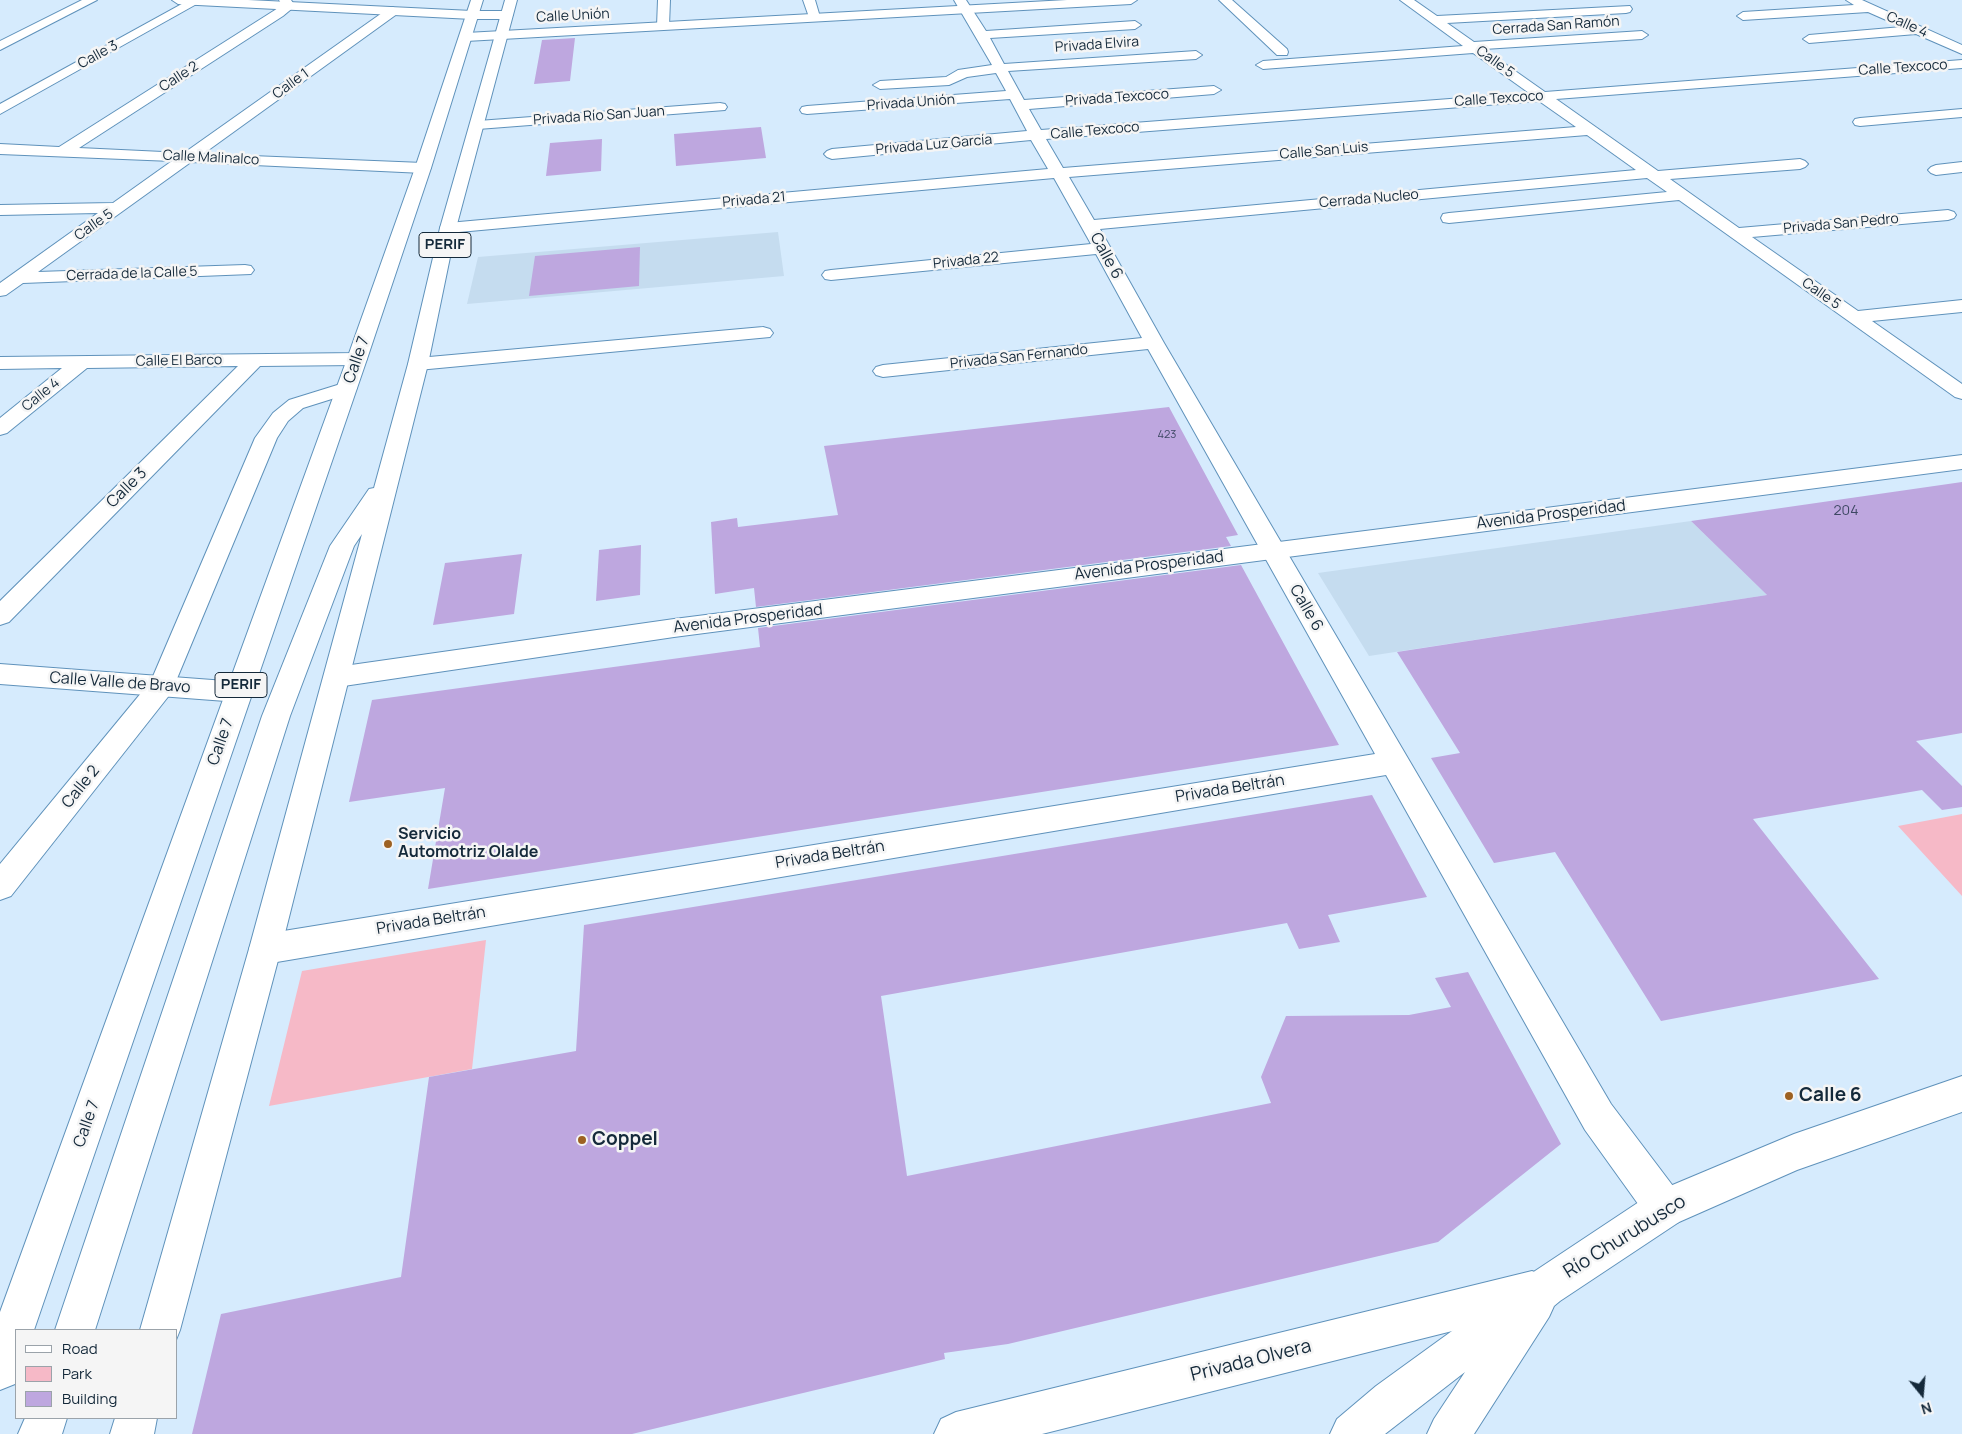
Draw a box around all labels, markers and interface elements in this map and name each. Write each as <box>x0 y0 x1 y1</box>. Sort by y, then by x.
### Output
street label: Calle Unión <box>536 6 610 26</box>
street label: Calle 4 <box>1884 8 1930 42</box>
street label: Cerrada San Ramón <box>1492 13 1620 39</box>
street label: Privada Elvira <box>1054 34 1140 56</box>
street label: Calle 3 <box>75 37 121 73</box>
street label: Calle 5 <box>1473 42 1517 82</box>
street label: Calle Texcoco <box>1858 57 1948 79</box>
street label: Calle 2 <box>156 58 202 96</box>
street label: Calle 1 <box>270 65 312 103</box>
street label: Privada Texcoco <box>1065 86 1169 110</box>
street label: Calle Texcoco <box>1454 88 1544 110</box>
street label: Privada Unión <box>866 92 956 114</box>
street label: Privada Río San Juan <box>533 103 665 129</box>
street label: Calle Texcoco <box>1050 119 1140 143</box>
street label: Privada Luz García <box>875 132 993 158</box>
street label: Calle San Luis <box>1279 139 1369 163</box>
street label: Calle Malinalco <box>162 147 260 169</box>
street label: Cerrada Nucleo <box>1319 186 1419 212</box>
street label: Privada 21 <box>722 189 786 211</box>
street label: Calle 5 <box>71 206 117 244</box>
street label: Privada San Pedro <box>1783 211 1899 237</box>
street label: Calle 6 <box>1085 229 1127 283</box>
road number: PERIF <box>419 232 471 258</box>
street label: Privada 22 <box>932 249 1000 273</box>
street label: Cerrada de la Calle 5 <box>66 263 198 285</box>
street label: Calle 5 <box>1798 275 1844 313</box>
street label: Calle 7 <box>340 334 374 386</box>
street label: Privada San Fernando <box>949 341 1089 373</box>
street label: Calle El Barco <box>136 352 222 370</box>
street label: Calle 4 <box>19 375 63 415</box>
house number: 423 <box>1158 428 1176 442</box>
street label: Calle 3 <box>103 464 151 512</box>
street label: Avenida Prosperidad <box>1475 496 1627 534</box>
house number: 204 <box>1834 503 1858 519</box>
street label: Avenida Prosperidad <box>1073 547 1225 585</box>
street label: Calle 6 <box>1285 581 1327 635</box>
street label: Avenida Prosperidad <box>672 600 824 638</box>
street label: Calle Valle de Bravo <box>49 668 191 698</box>
road number: PERIF <box>215 672 267 698</box>
street label: Calle 7 <box>204 716 238 768</box>
street label: Calle 2 <box>58 762 104 812</box>
street label: Privada Beltrán <box>1174 771 1286 807</box>
place label: Servicio Automotriz Olalde <box>398 825 538 863</box>
street label: Privada Beltrán <box>774 837 886 873</box>
marker: Servicio Automotriz Olalde <box>382 838 394 850</box>
street label: Privada Beltrán <box>375 903 487 939</box>
place label: Calle 6 <box>1799 1085 1862 1107</box>
marker: Calle 6 <box>1783 1090 1795 1102</box>
street label: Calle 7 <box>70 1098 104 1150</box>
place label: Coppel <box>592 1129 658 1151</box>
marker: Coppel <box>576 1134 588 1146</box>
street label: Río Churubusco <box>1560 1190 1690 1284</box>
legend <box>15 1329 178 1419</box>
street label: Privada Olvera <box>1188 1335 1314 1387</box>
text: Road <box>62 1338 98 1359</box>
text: Park <box>62 1363 92 1384</box>
north arrow <box>1897 1369 1947 1419</box>
text: Building <box>62 1388 117 1409</box>
text: N <box>1919 1398 1934 1419</box>

